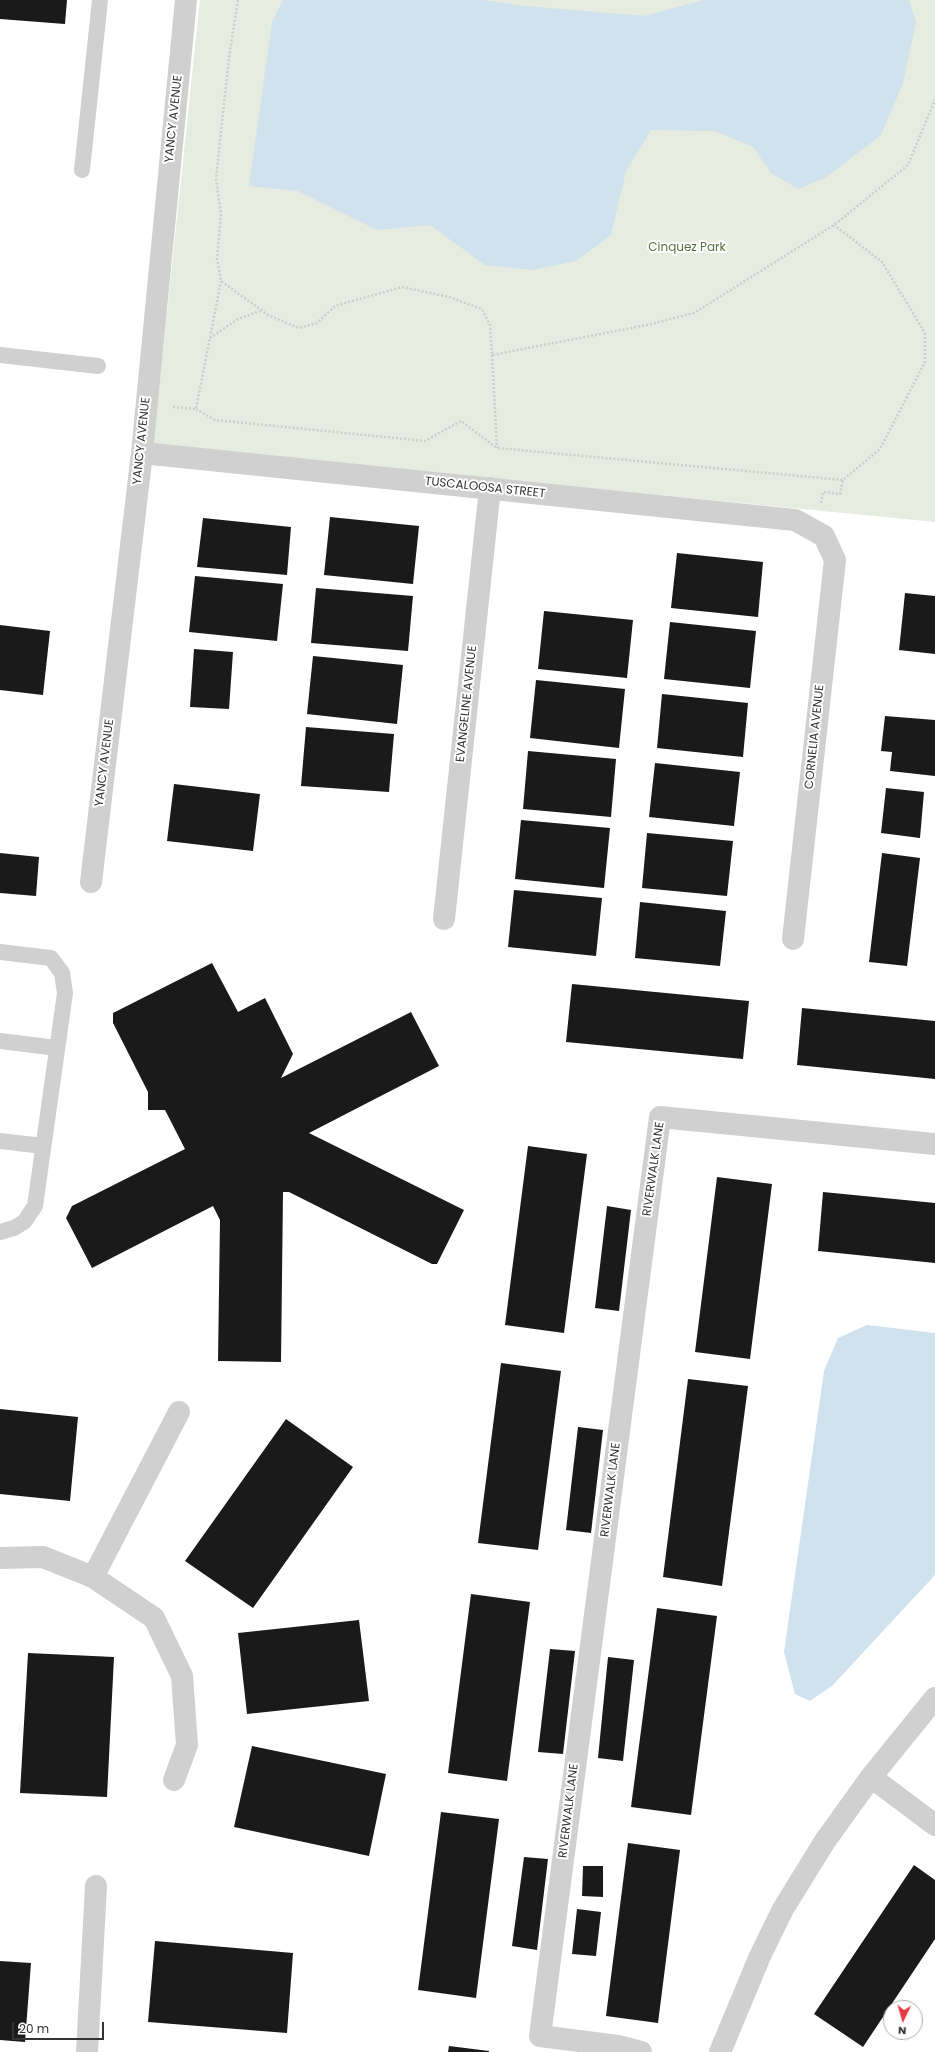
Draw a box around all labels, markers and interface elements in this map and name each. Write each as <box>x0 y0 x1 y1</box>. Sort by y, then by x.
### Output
street label: YANCY AVENUE <box>162 74 186 164</box>
park label: Cinquez Park <box>648 241 726 255</box>
street label: YANCY AVENUE <box>130 396 154 486</box>
street label: TUSCALOOSA STREET <box>424 475 546 501</box>
street label: EVANGELINE AVENUE <box>454 645 480 763</box>
street label: CORNELIA AVENUE <box>802 684 828 790</box>
street label: YANCY AVENUE <box>92 718 118 808</box>
street label: RIVERWALK LANE <box>640 1121 668 1217</box>
street label: RIVERWALK LANE <box>598 1442 624 1538</box>
street label: RIVERWALK LANE <box>556 1763 582 1859</box>
north arrow <box>883 2000 923 2040</box>
scale bar <box>14 2014 106 2040</box>
text: 20 m <box>19 2020 49 2037</box>
text: N <box>897 2023 907 2039</box>

